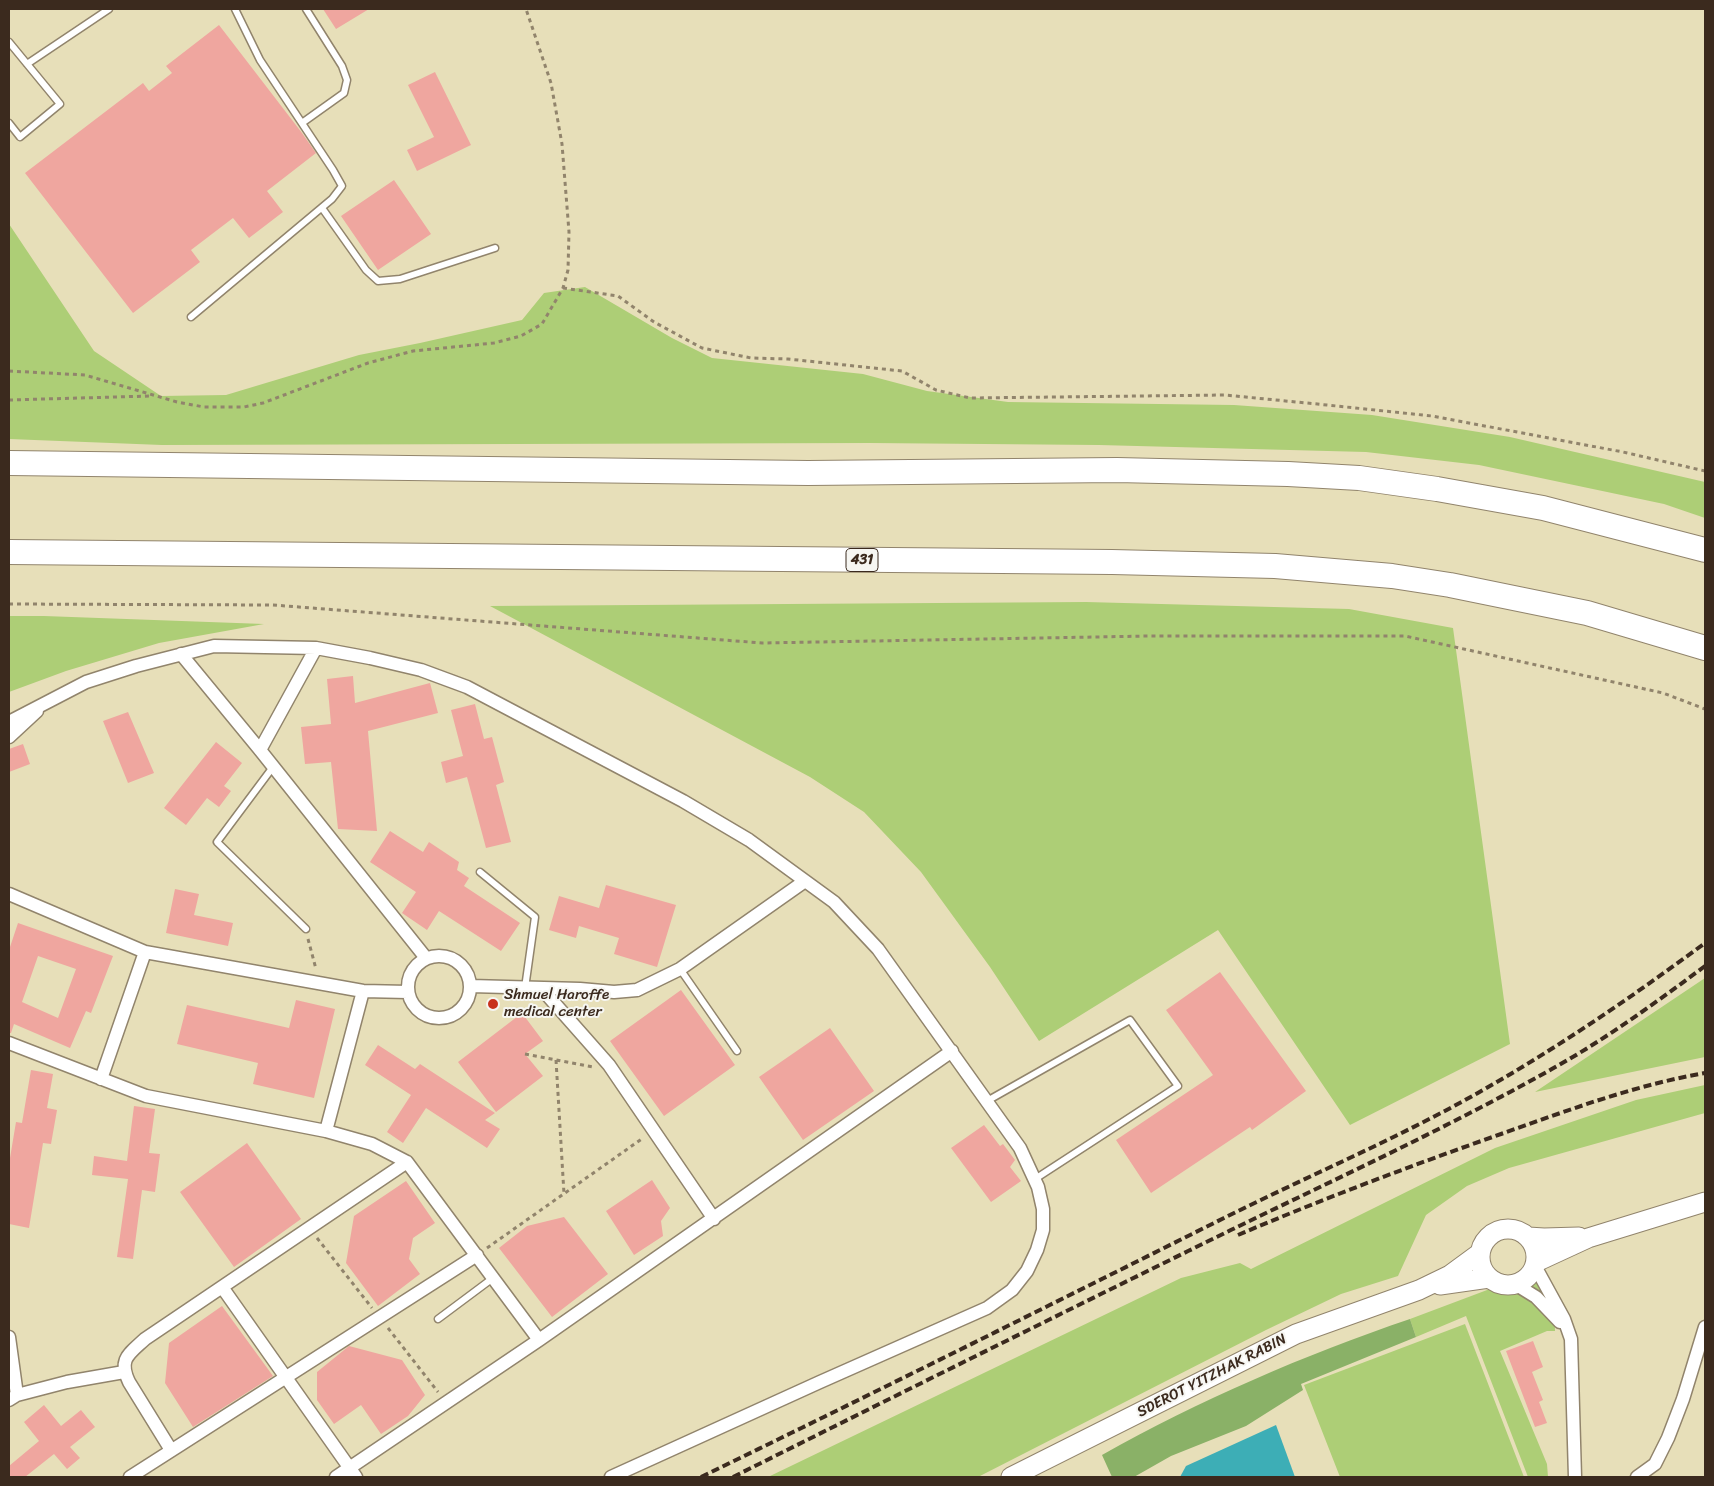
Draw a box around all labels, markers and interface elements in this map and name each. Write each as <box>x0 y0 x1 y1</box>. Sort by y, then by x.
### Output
road number: 431 <box>846 548 878 572</box>
place label: Shmuel Haroffe medical center <box>504 986 609 1021</box>
marker: Shmuel Haroffe medical center <box>486 997 500 1011</box>
street label: SDEROT YITZHAK RABIN <box>1134 1330 1290 1422</box>

